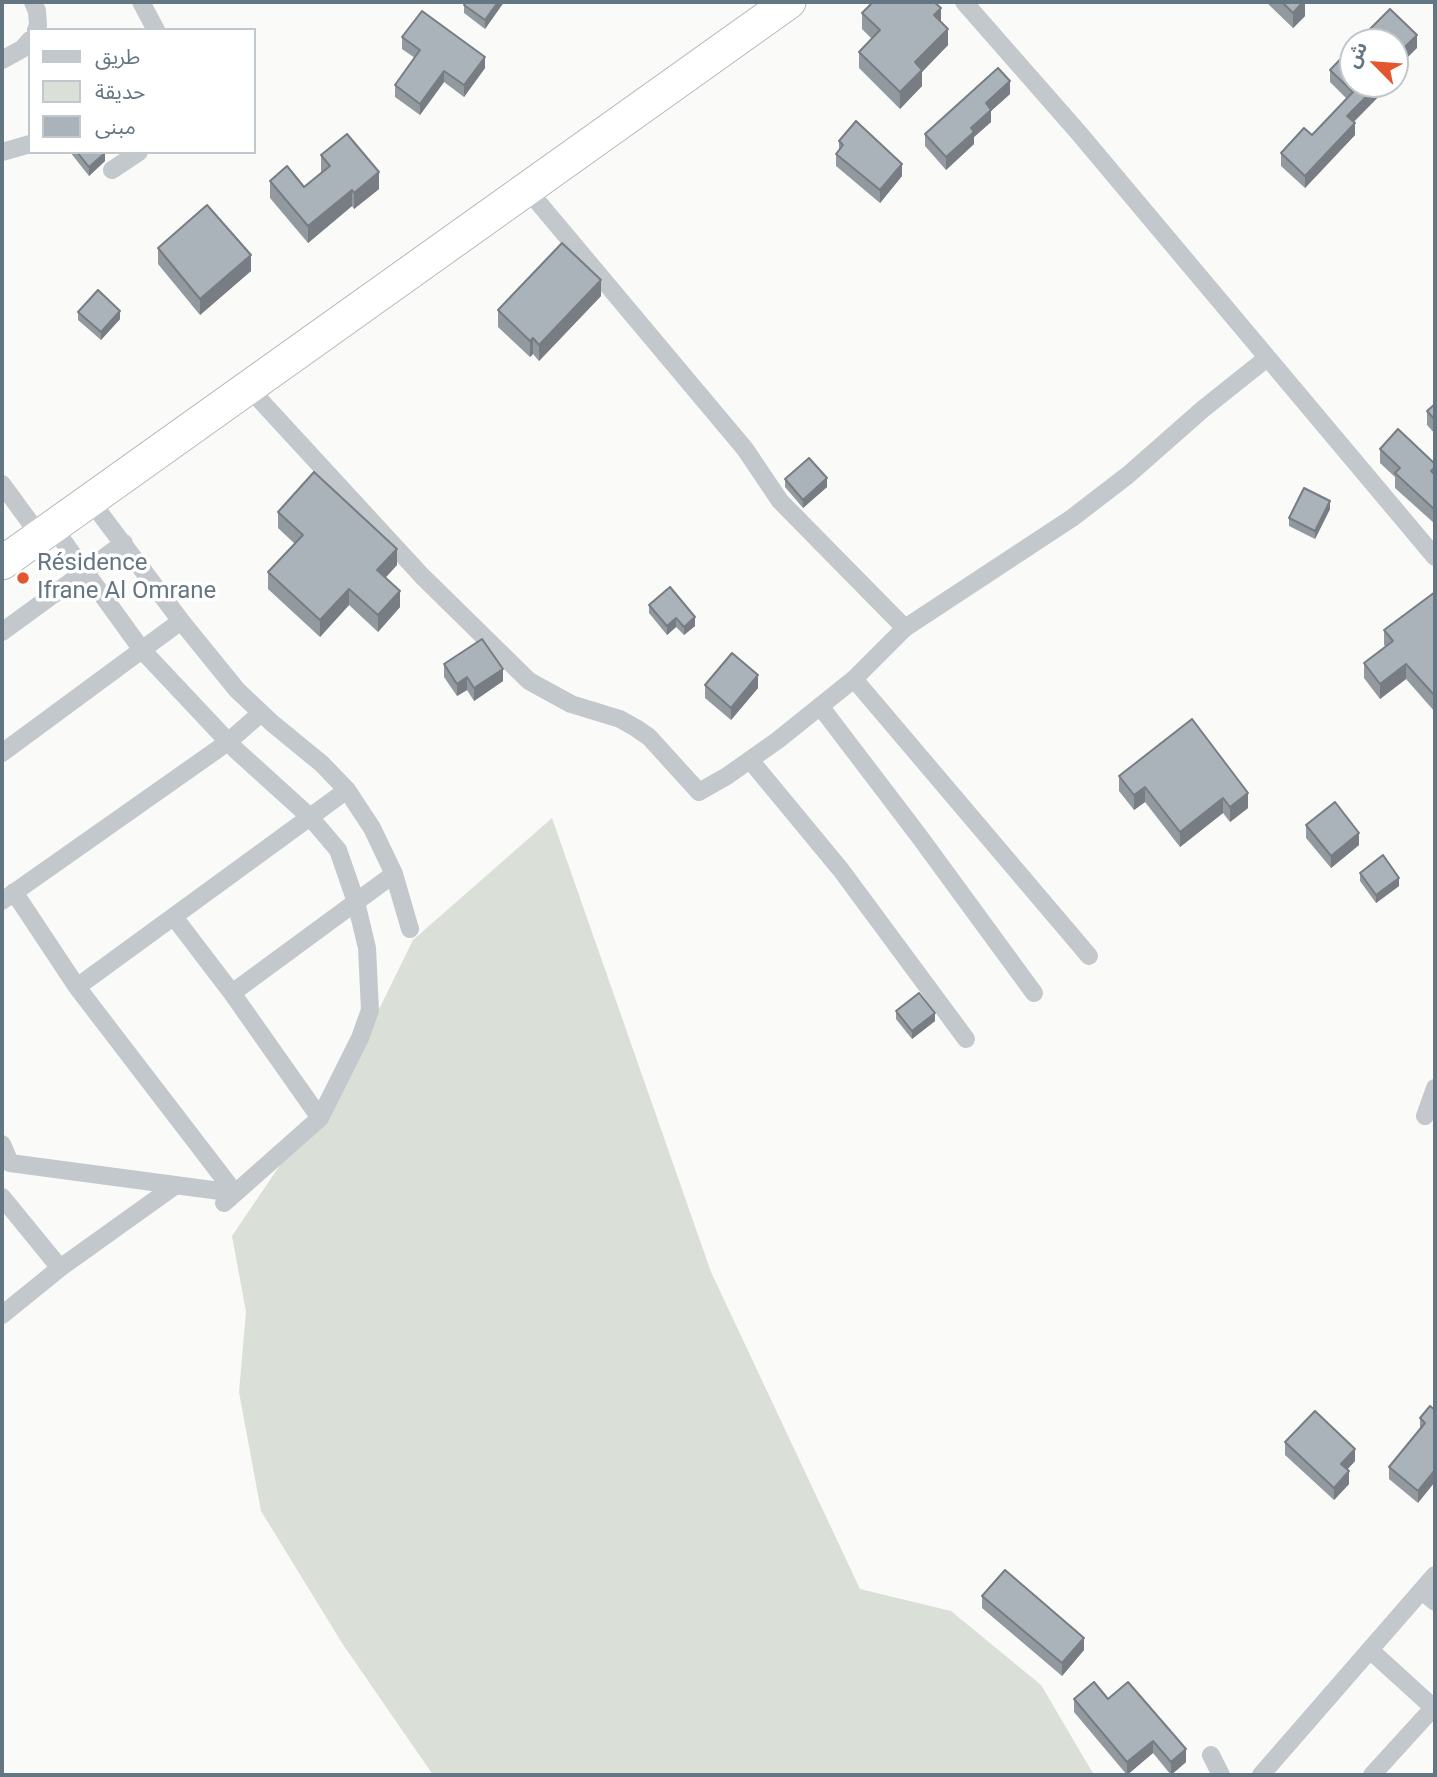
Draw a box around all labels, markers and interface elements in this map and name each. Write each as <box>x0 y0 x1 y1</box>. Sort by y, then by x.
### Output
legend <box>28 28 256 154</box>
north arrow <box>1339 28 1409 98</box>
text: ش <box>1340 38 1372 71</box>
text: طريق <box>95 45 140 69</box>
text: حديقة <box>95 80 145 104</box>
text: مبنى <box>95 115 136 139</box>
place label: Résidence Ifrane Al Omrane <box>37 550 216 606</box>
marker: Résidence Ifrane Al Omrane <box>15 570 31 586</box>

